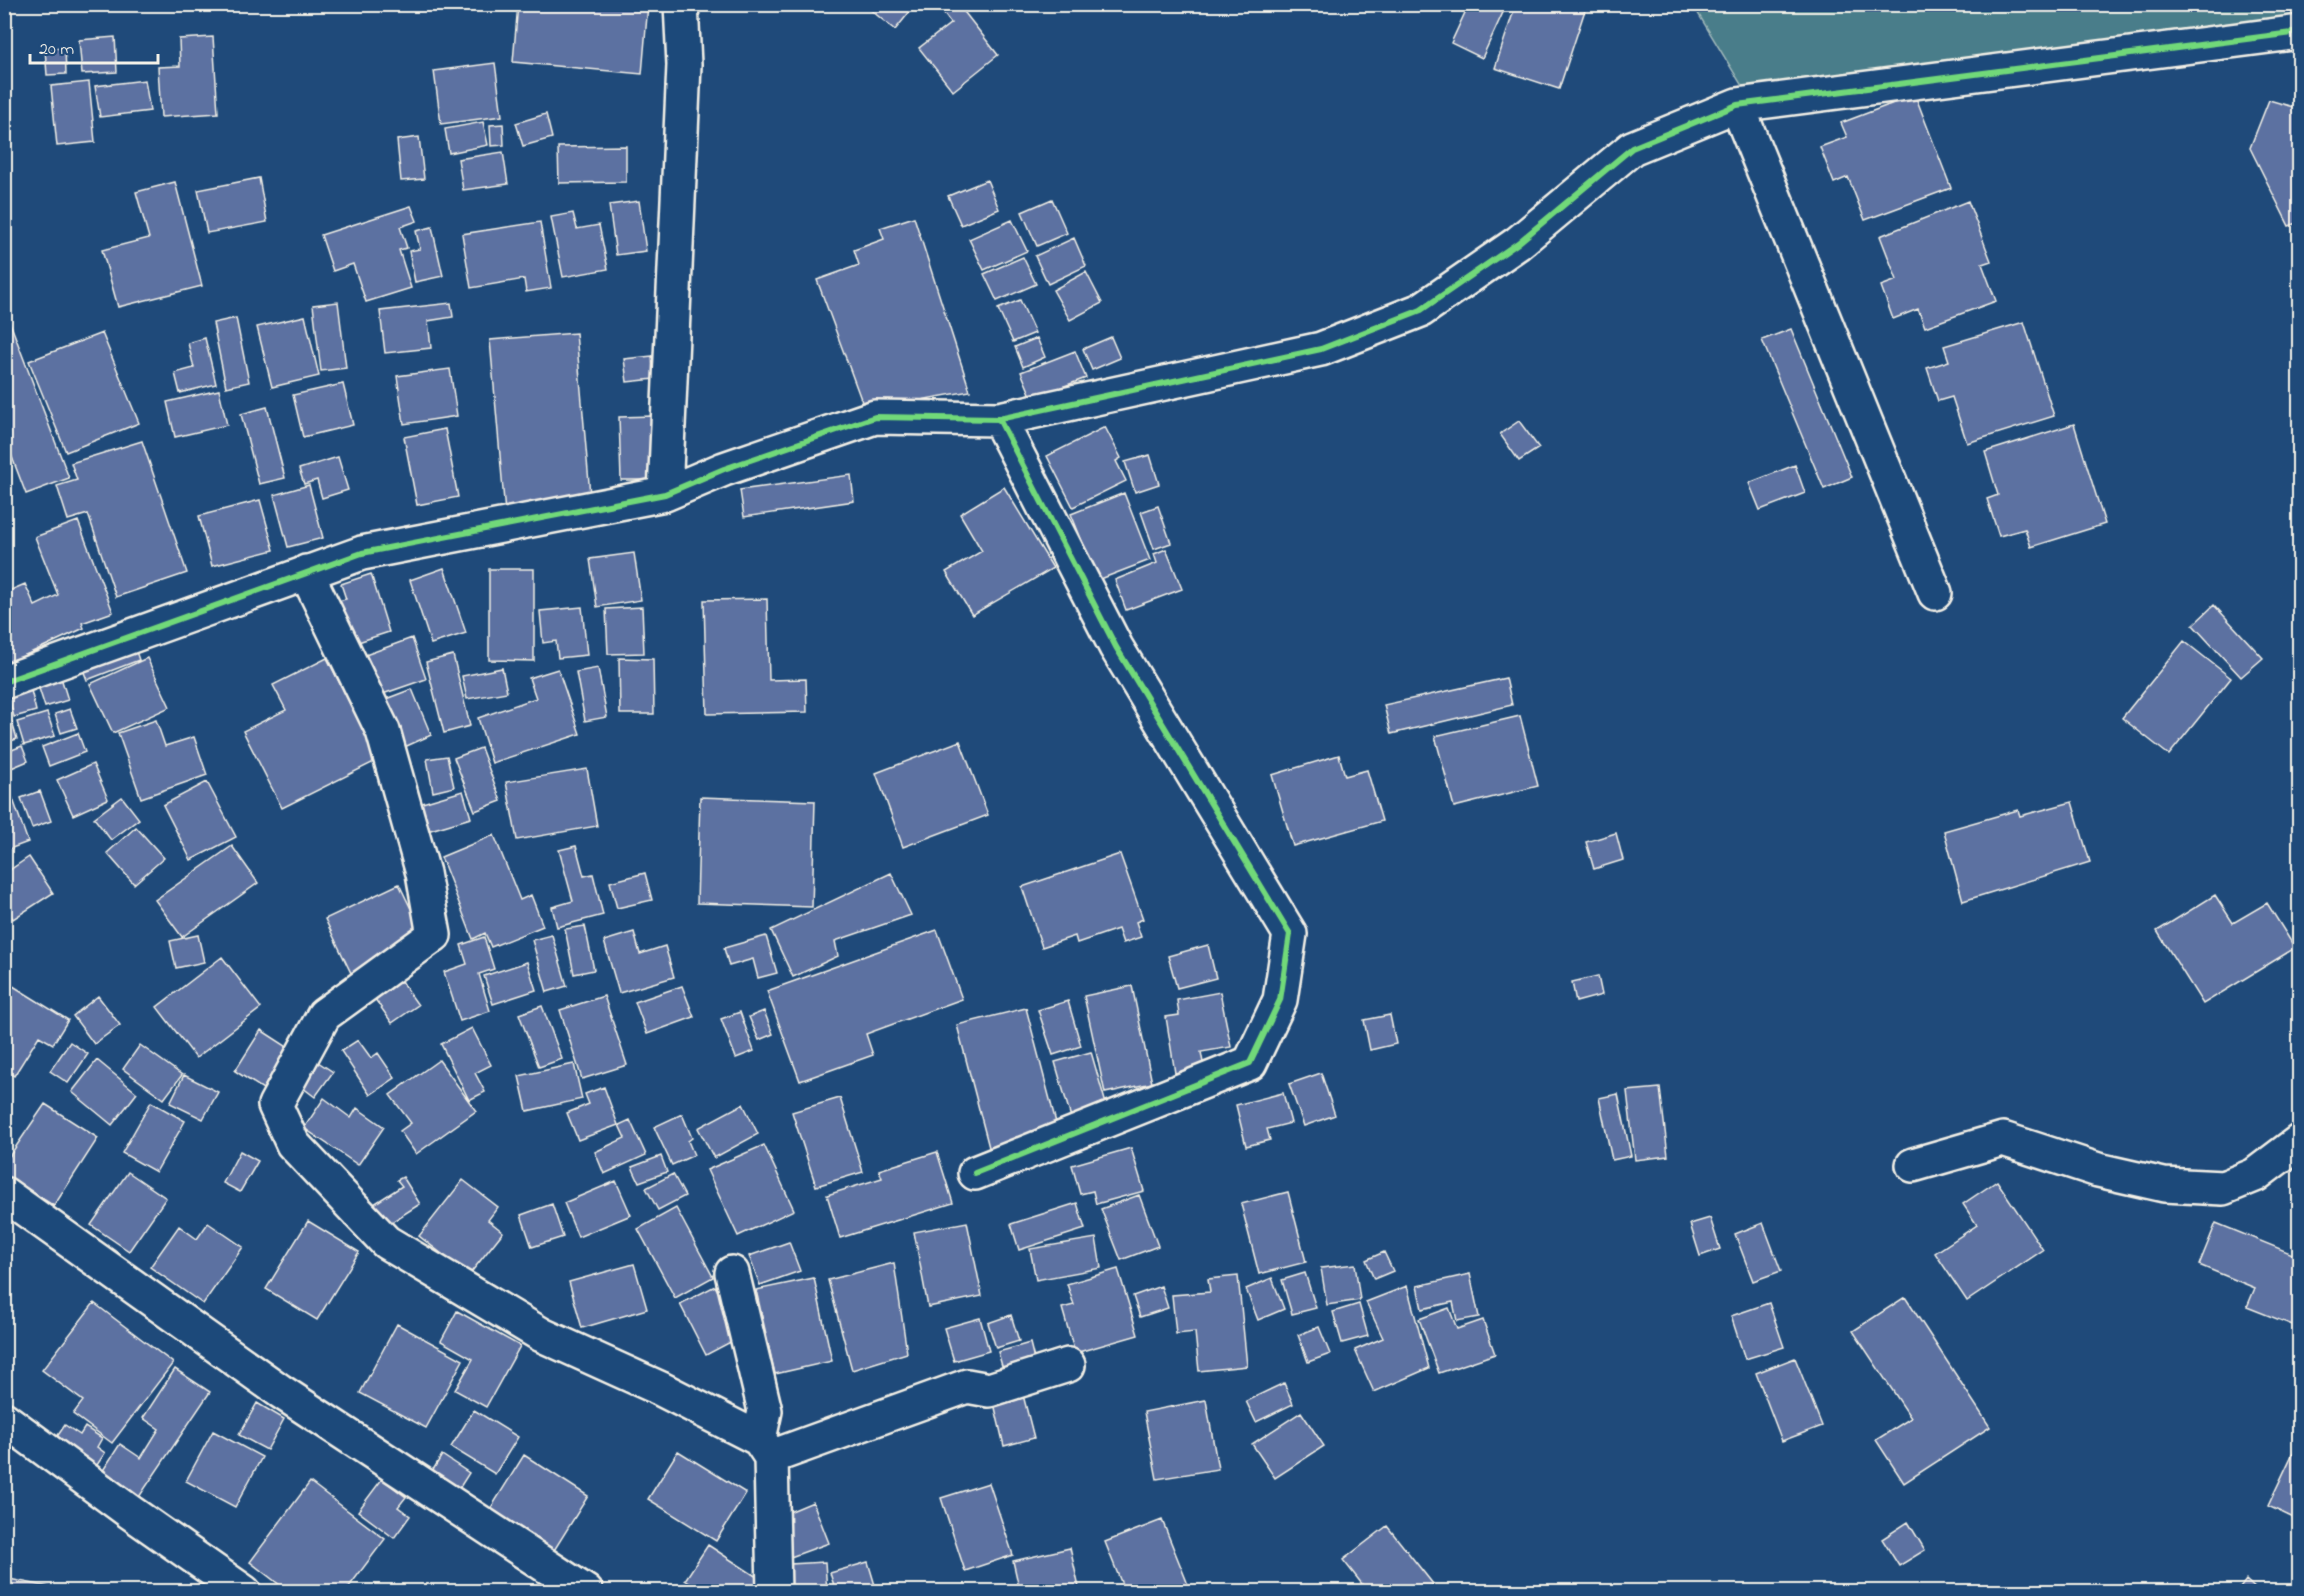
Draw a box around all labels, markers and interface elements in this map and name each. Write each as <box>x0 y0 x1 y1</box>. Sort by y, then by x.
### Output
scale bar <box>30 27 158 65</box>
text: 20 m <box>39 37 74 63</box>

